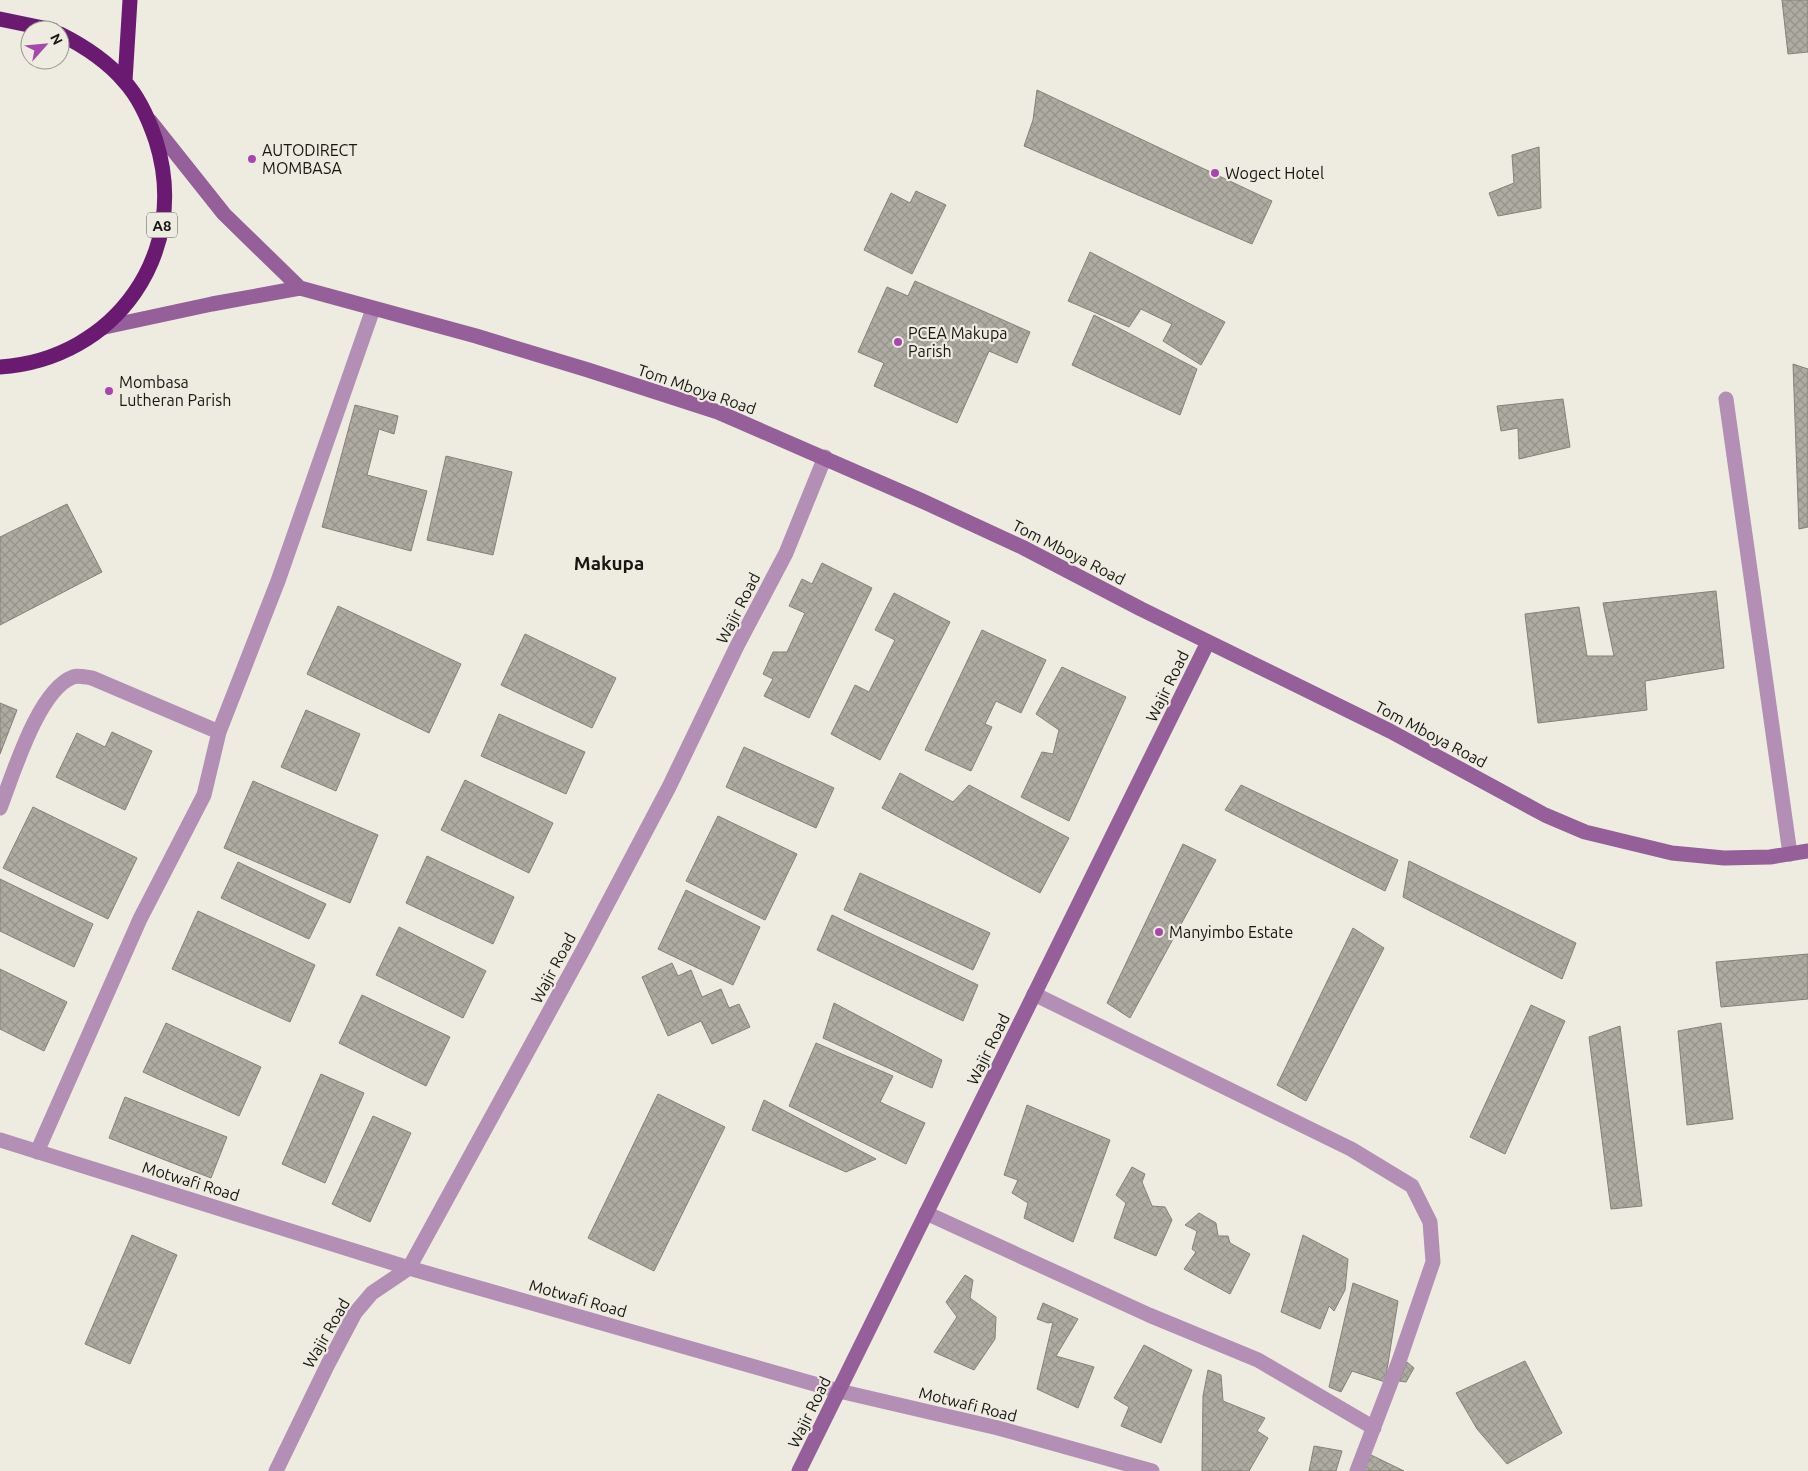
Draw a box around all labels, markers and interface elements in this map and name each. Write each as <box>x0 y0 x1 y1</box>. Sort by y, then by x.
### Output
north arrow <box>20 20 70 70</box>
text: N <box>47 31 66 47</box>
place label: AUTODIRECT MOMBASA <box>262 141 358 177</box>
marker: AUTODIRECT MOMBASA <box>246 153 258 165</box>
place label: Wogect Hotel <box>1225 164 1324 182</box>
marker: Wogect Hotel <box>1209 167 1221 179</box>
road number: A8 <box>147 212 177 238</box>
place label: PCEA Makupa Parish <box>908 324 1008 360</box>
marker: PCEA Makupa Parish <box>892 336 904 348</box>
street label: Tom Mboya Road <box>635 360 759 418</box>
place label: Mombasa Lutheran Parish <box>119 373 231 409</box>
marker: Mombasa Lutheran Parish <box>103 385 115 397</box>
street label: Tom Mboya Road <box>1010 516 1128 588</box>
district label: Makupa <box>574 552 644 574</box>
street label: Wajir Road <box>712 570 764 646</box>
street label: Wajir Road <box>1142 647 1192 725</box>
street label: Tom Mboya Road <box>1372 697 1490 771</box>
place label: Manyimbo Estate <box>1169 923 1293 941</box>
marker: Manyimbo Estate <box>1153 926 1165 938</box>
street label: Wajir Road <box>527 930 579 1006</box>
street label: Wajir Road <box>963 1010 1013 1088</box>
street label: Motwafi Road <box>140 1158 242 1204</box>
street label: Motwafi Road <box>527 1275 629 1321</box>
street label: Wajir Road <box>299 1295 353 1371</box>
street label: Wajir Road <box>784 1373 834 1451</box>
street label: Motwafi Road <box>917 1383 1019 1425</box>

